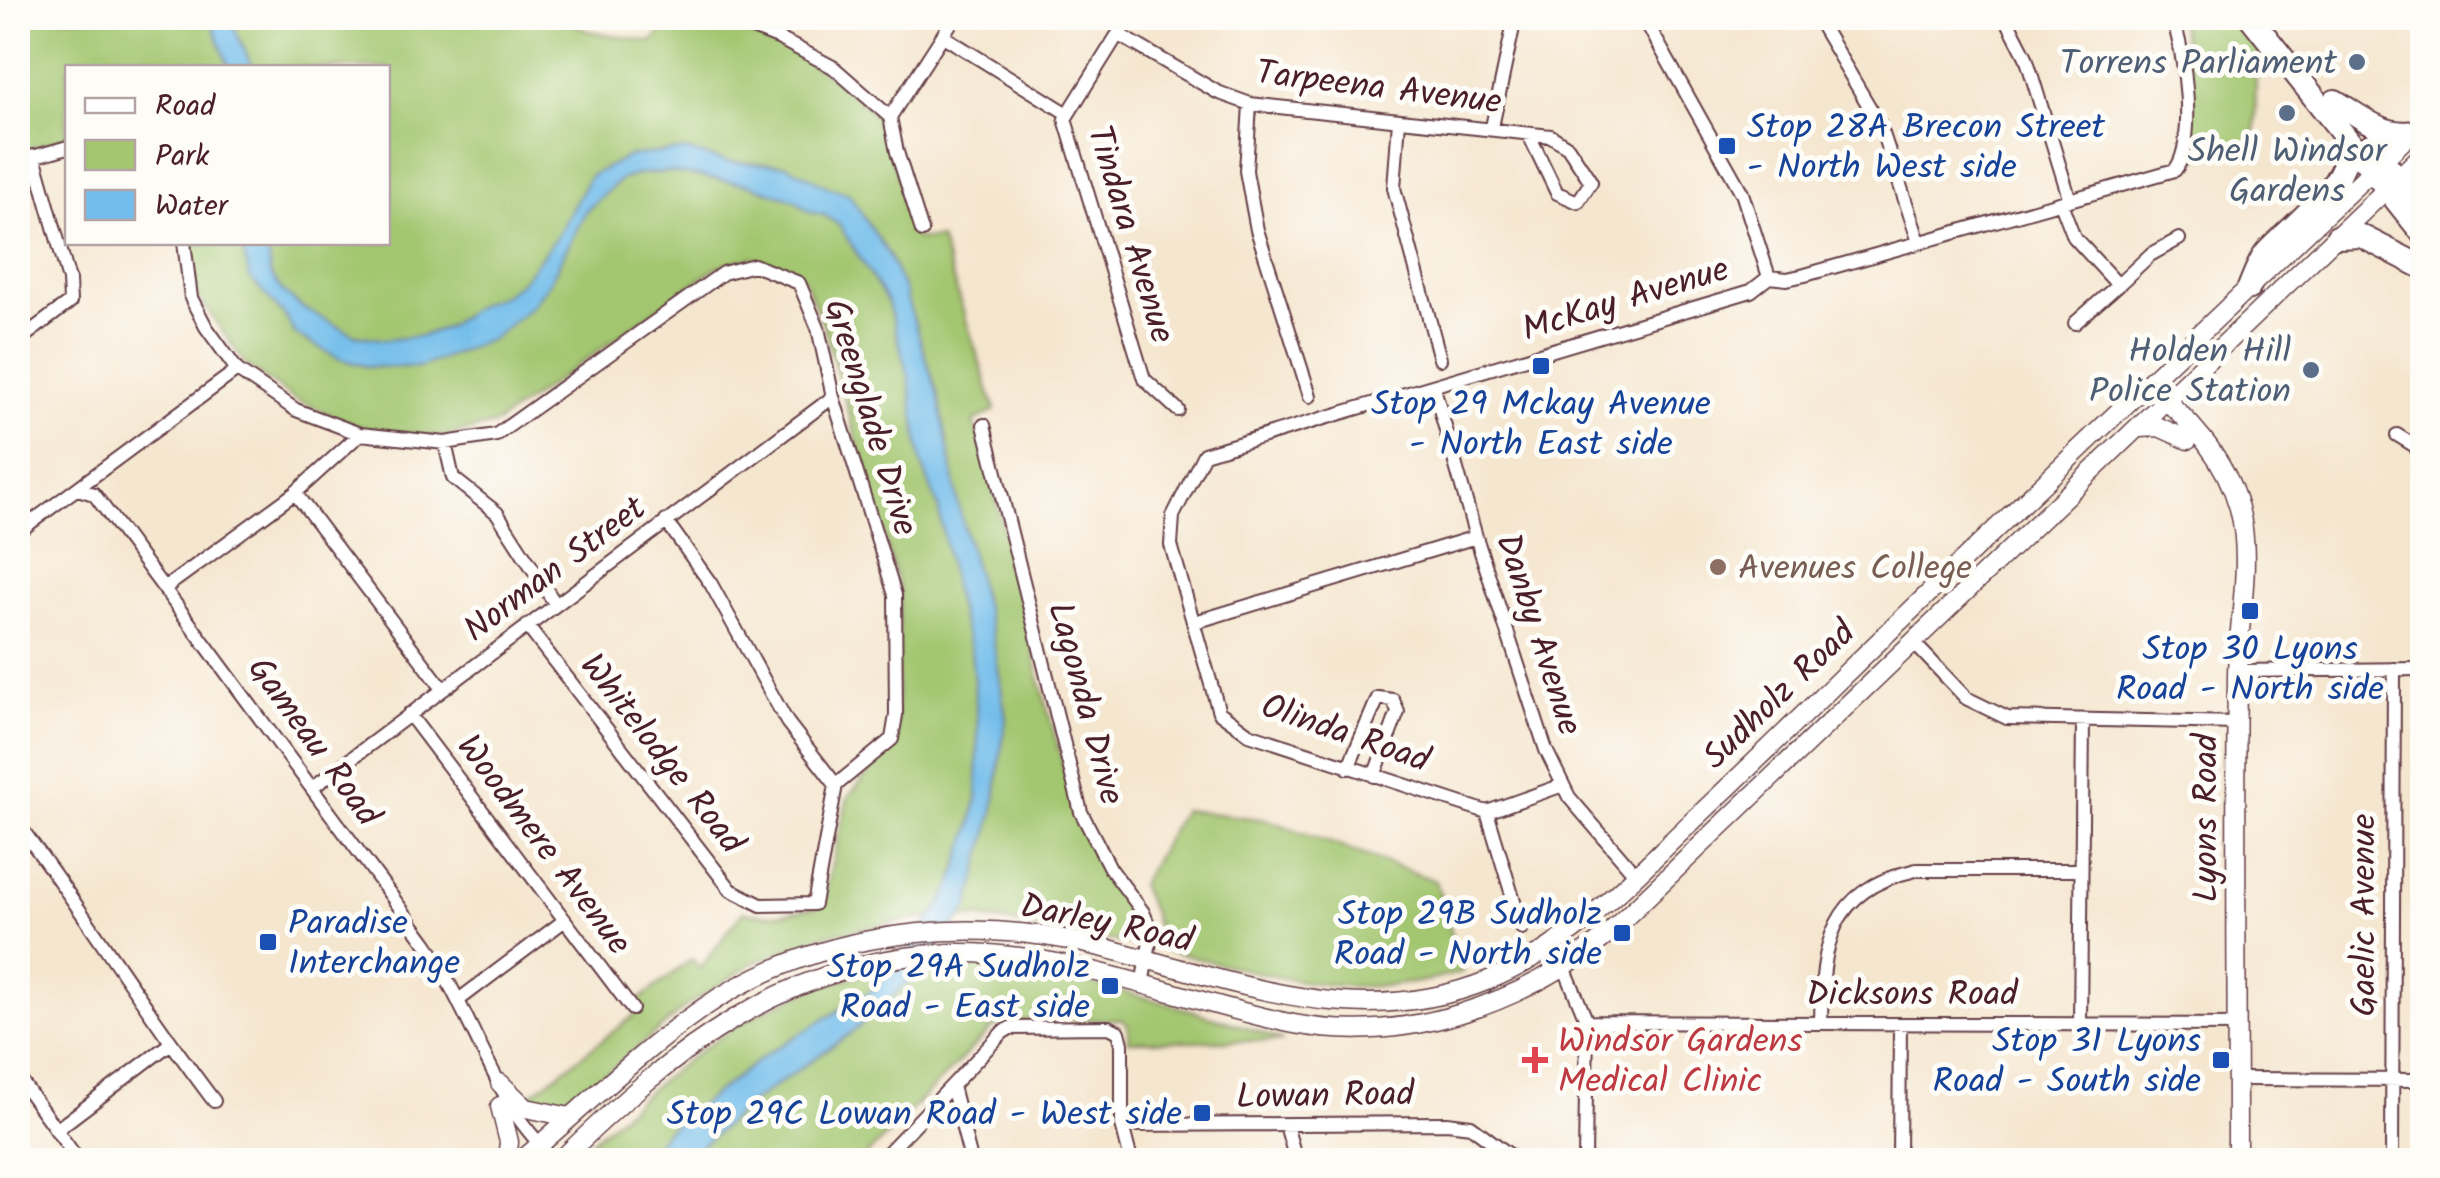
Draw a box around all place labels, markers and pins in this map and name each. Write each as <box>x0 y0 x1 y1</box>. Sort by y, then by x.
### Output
place label: Torrens Parliament <box>2060 37 2337 93</box>
marker: Torrens Parliament <box>2346 51 2368 73</box>
place label: Stop 28A Brecon Street - North West side <box>1747 101 2105 197</box>
marker: Shell Windsor Gardens <box>2276 102 2298 124</box>
place label: Shell Windsor Gardens <box>2188 125 2389 221</box>
marker: Stop 28A Brecon Street - North West side <box>1716 135 1738 157</box>
place label: Holden Hill Police Station <box>2089 325 2291 421</box>
marker: Stop 29 Mckay Avenue - North East side <box>1530 355 1552 377</box>
marker: Holden Hill Police Station <box>2300 359 2322 381</box>
place label: Stop 29 Mckay Avenue - North East side <box>1371 378 1711 474</box>
place label: Avenues College <box>1738 542 1972 598</box>
marker: Avenues College <box>1707 556 1729 578</box>
marker: Stop 30 Lyons Road - North side <box>2239 600 2261 622</box>
place label: Stop 30 Lyons Road - North side <box>2116 623 2384 719</box>
place label: Stop 29B Sudholz Road - North side <box>1334 888 1602 984</box>
place label: Paradise Interchange <box>288 897 460 993</box>
marker: Stop 29B Sudholz Road - North side <box>1611 922 1633 944</box>
marker: Paradise Interchange <box>257 931 279 953</box>
place label: Stop 29A Sudholz Road - East side <box>827 941 1090 1037</box>
marker: Stop 29A Sudholz Road - East side <box>1099 975 1121 997</box>
place label: Windsor Gardens Medical Clinic <box>1558 1015 1802 1111</box>
place label: Stop 31 Lyons Road - South side <box>1933 1015 2201 1111</box>
marker: Windsor Gardens Medical Clinic <box>1522 1047 1548 1073</box>
marker: Stop 31 Lyons Road - South side <box>2210 1049 2232 1071</box>
place label: Stop 29C Lowan Road - West side <box>667 1088 1182 1144</box>
marker: Stop 29C Lowan Road - West side <box>1191 1102 1213 1124</box>

